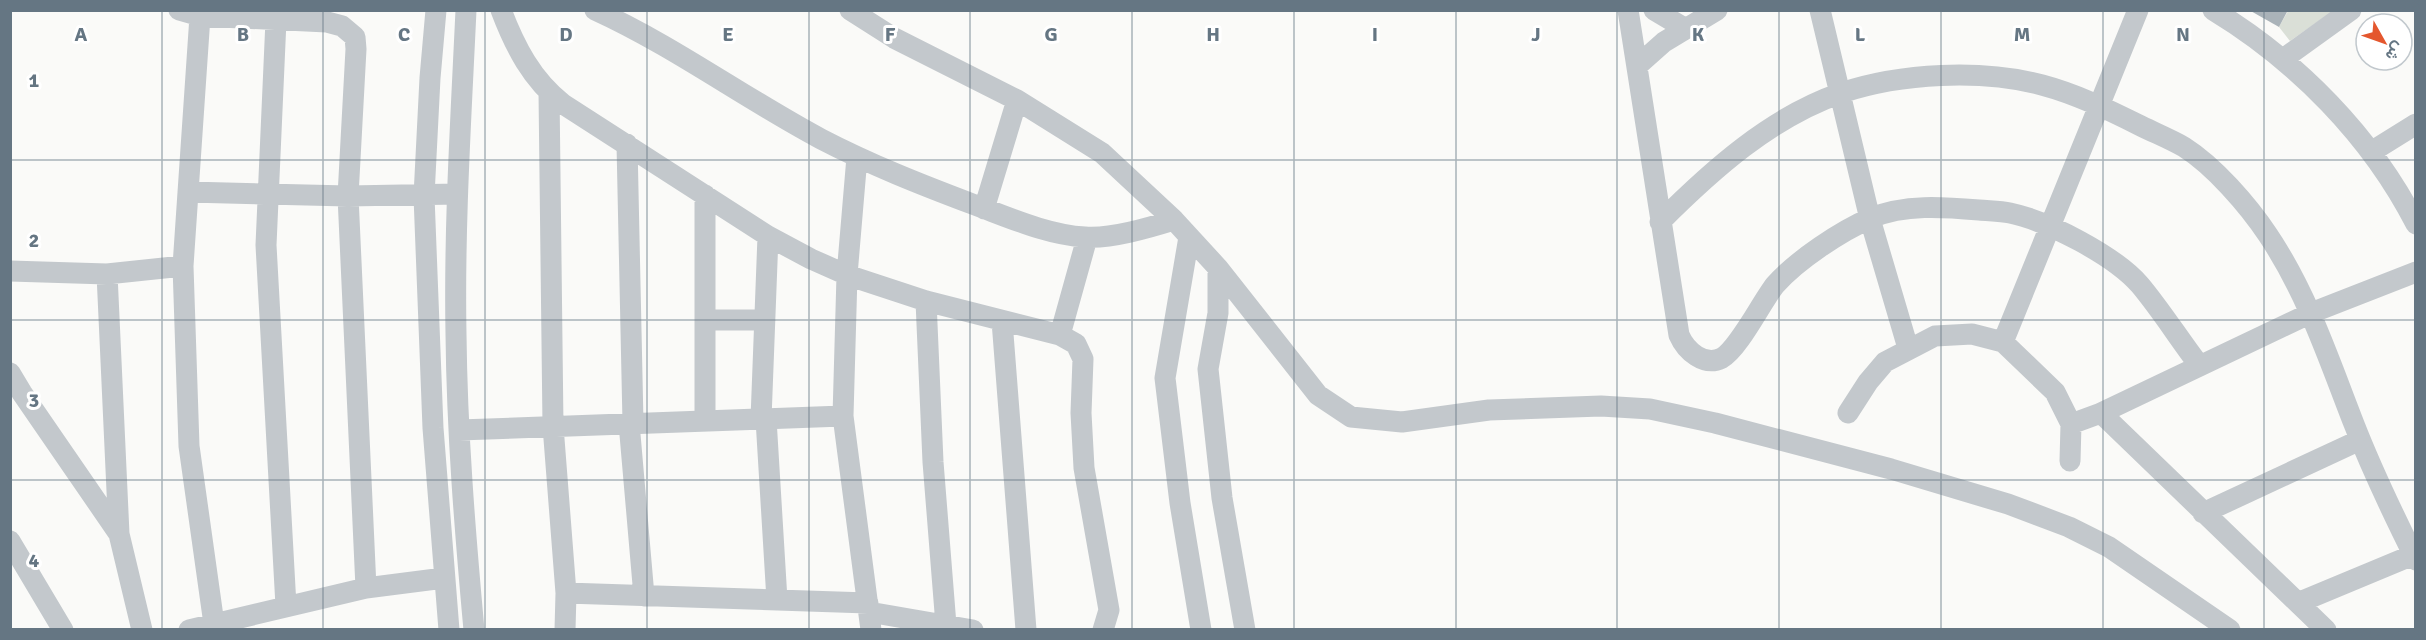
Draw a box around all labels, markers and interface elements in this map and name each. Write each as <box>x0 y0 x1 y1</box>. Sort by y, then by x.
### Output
north arrow <box>2354 12 2414 72</box>
text: A <box>75 22 88 47</box>
text: B <box>237 22 249 47</box>
text: C <box>398 22 410 47</box>
text: D <box>559 22 573 47</box>
text: E <box>722 22 734 47</box>
text: F <box>885 22 896 47</box>
text: G <box>1044 22 1058 47</box>
text: H <box>1206 22 1220 47</box>
text: I <box>1372 22 1378 47</box>
text: J <box>1531 22 1541 47</box>
text: K <box>1692 22 1705 47</box>
text: L <box>1855 22 1866 47</box>
text: M <box>2014 22 2030 47</box>
text: N <box>2176 22 2190 47</box>
text: ش <box>2381 37 2409 65</box>
text: 1 <box>29 68 40 93</box>
text: 2 <box>29 228 39 253</box>
text: 3 <box>29 388 39 413</box>
text: 4 <box>29 548 40 573</box>

